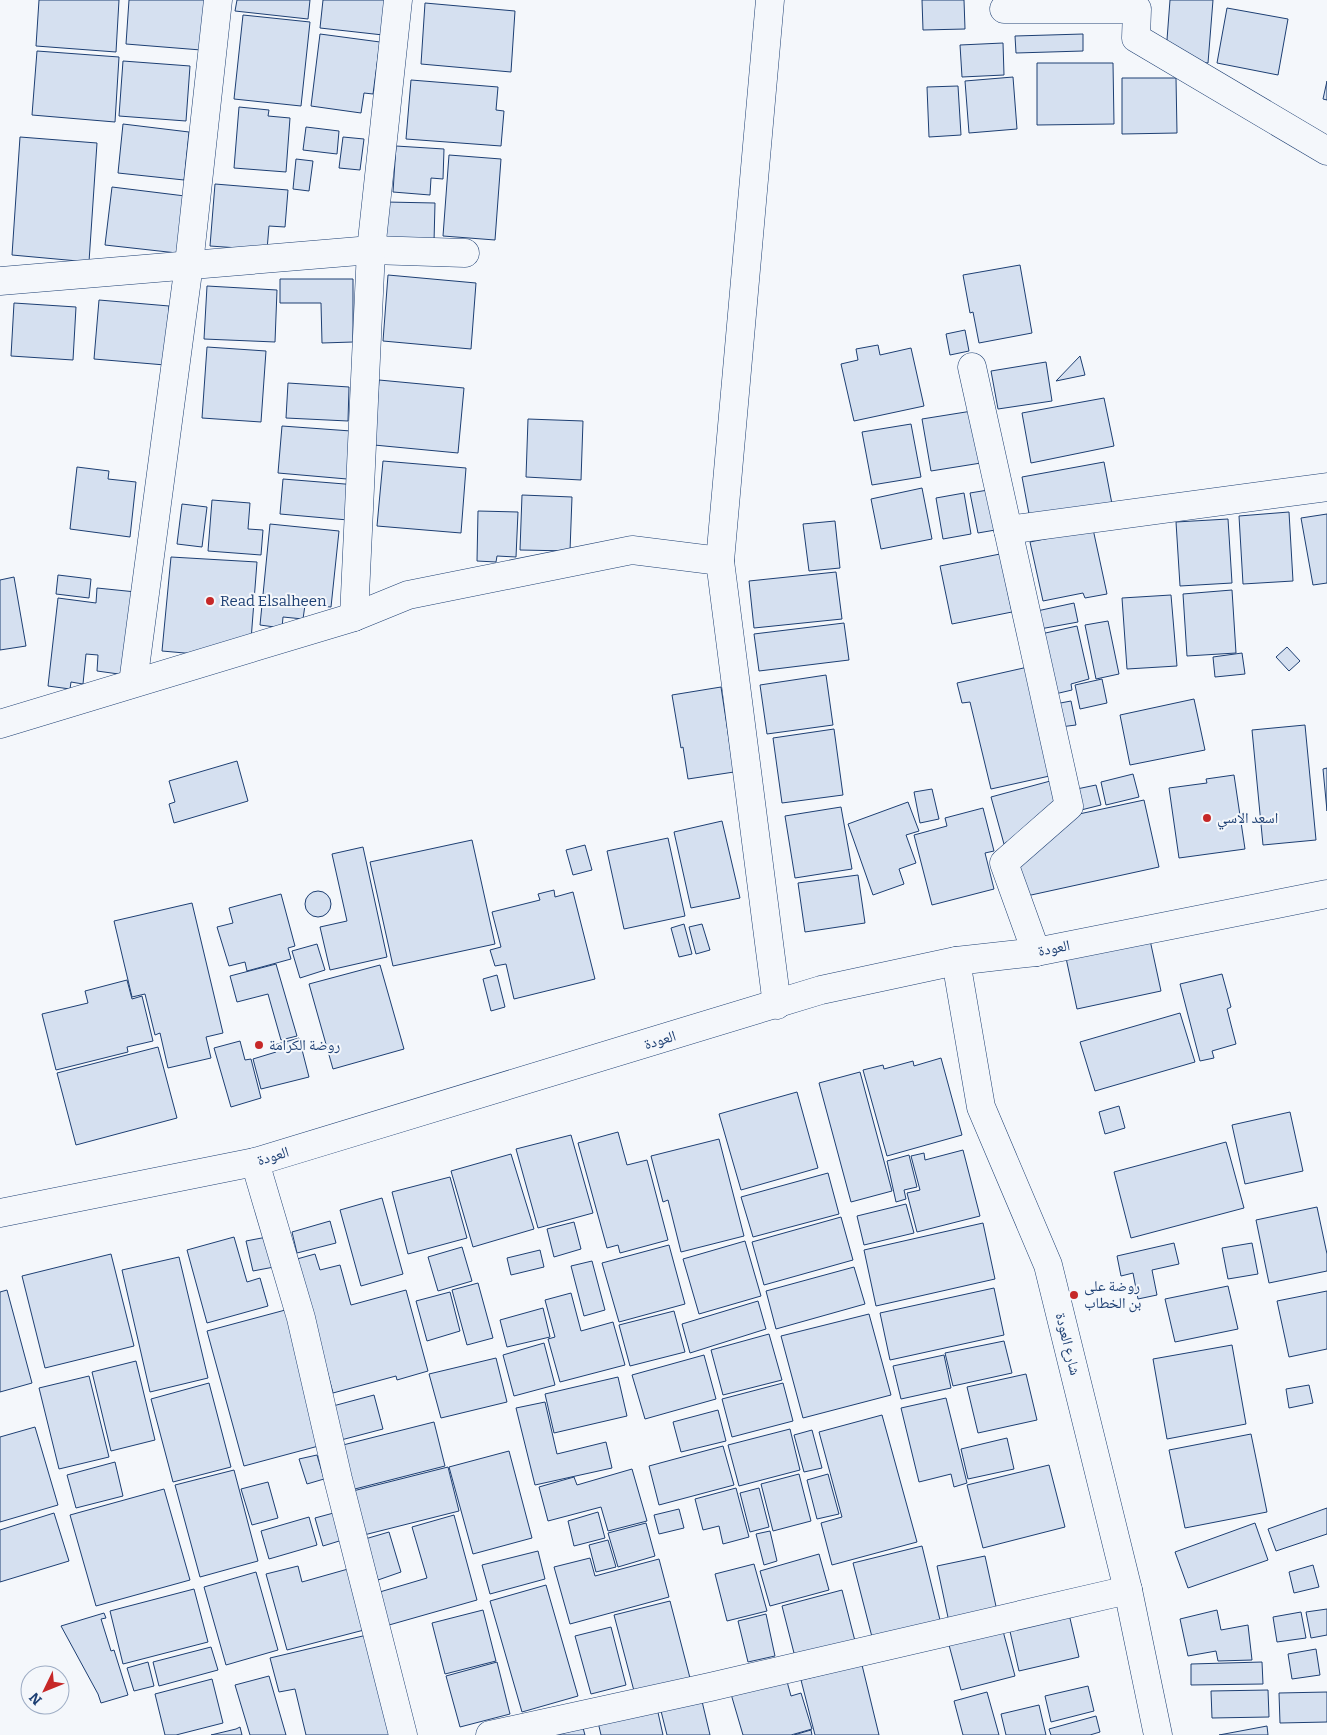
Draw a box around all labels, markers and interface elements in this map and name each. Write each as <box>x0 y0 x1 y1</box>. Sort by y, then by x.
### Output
place label: Read Elsalheen <box>220 592 327 610</box>
marker: Read Elsalheen <box>204 595 216 607</box>
place label: اسعد الاسي <box>1217 809 1278 830</box>
marker: اسعد الاسي <box>1201 812 1213 824</box>
street label: العودة <box>1036 936 1072 960</box>
street label: العودة <box>642 1027 678 1053</box>
place label: روضة الكرامة <box>269 1036 340 1054</box>
marker: روضة الكرامة <box>253 1039 265 1051</box>
street label: العودة <box>255 1143 291 1169</box>
place label: روضة على بن الخطاب <box>1084 1277 1141 1313</box>
marker: روضة على بن الخطاب <box>1068 1289 1080 1301</box>
street label: شارع العودة <box>1051 1311 1084 1378</box>
north arrow <box>20 1665 70 1715</box>
text: N <box>26 1689 46 1708</box>

